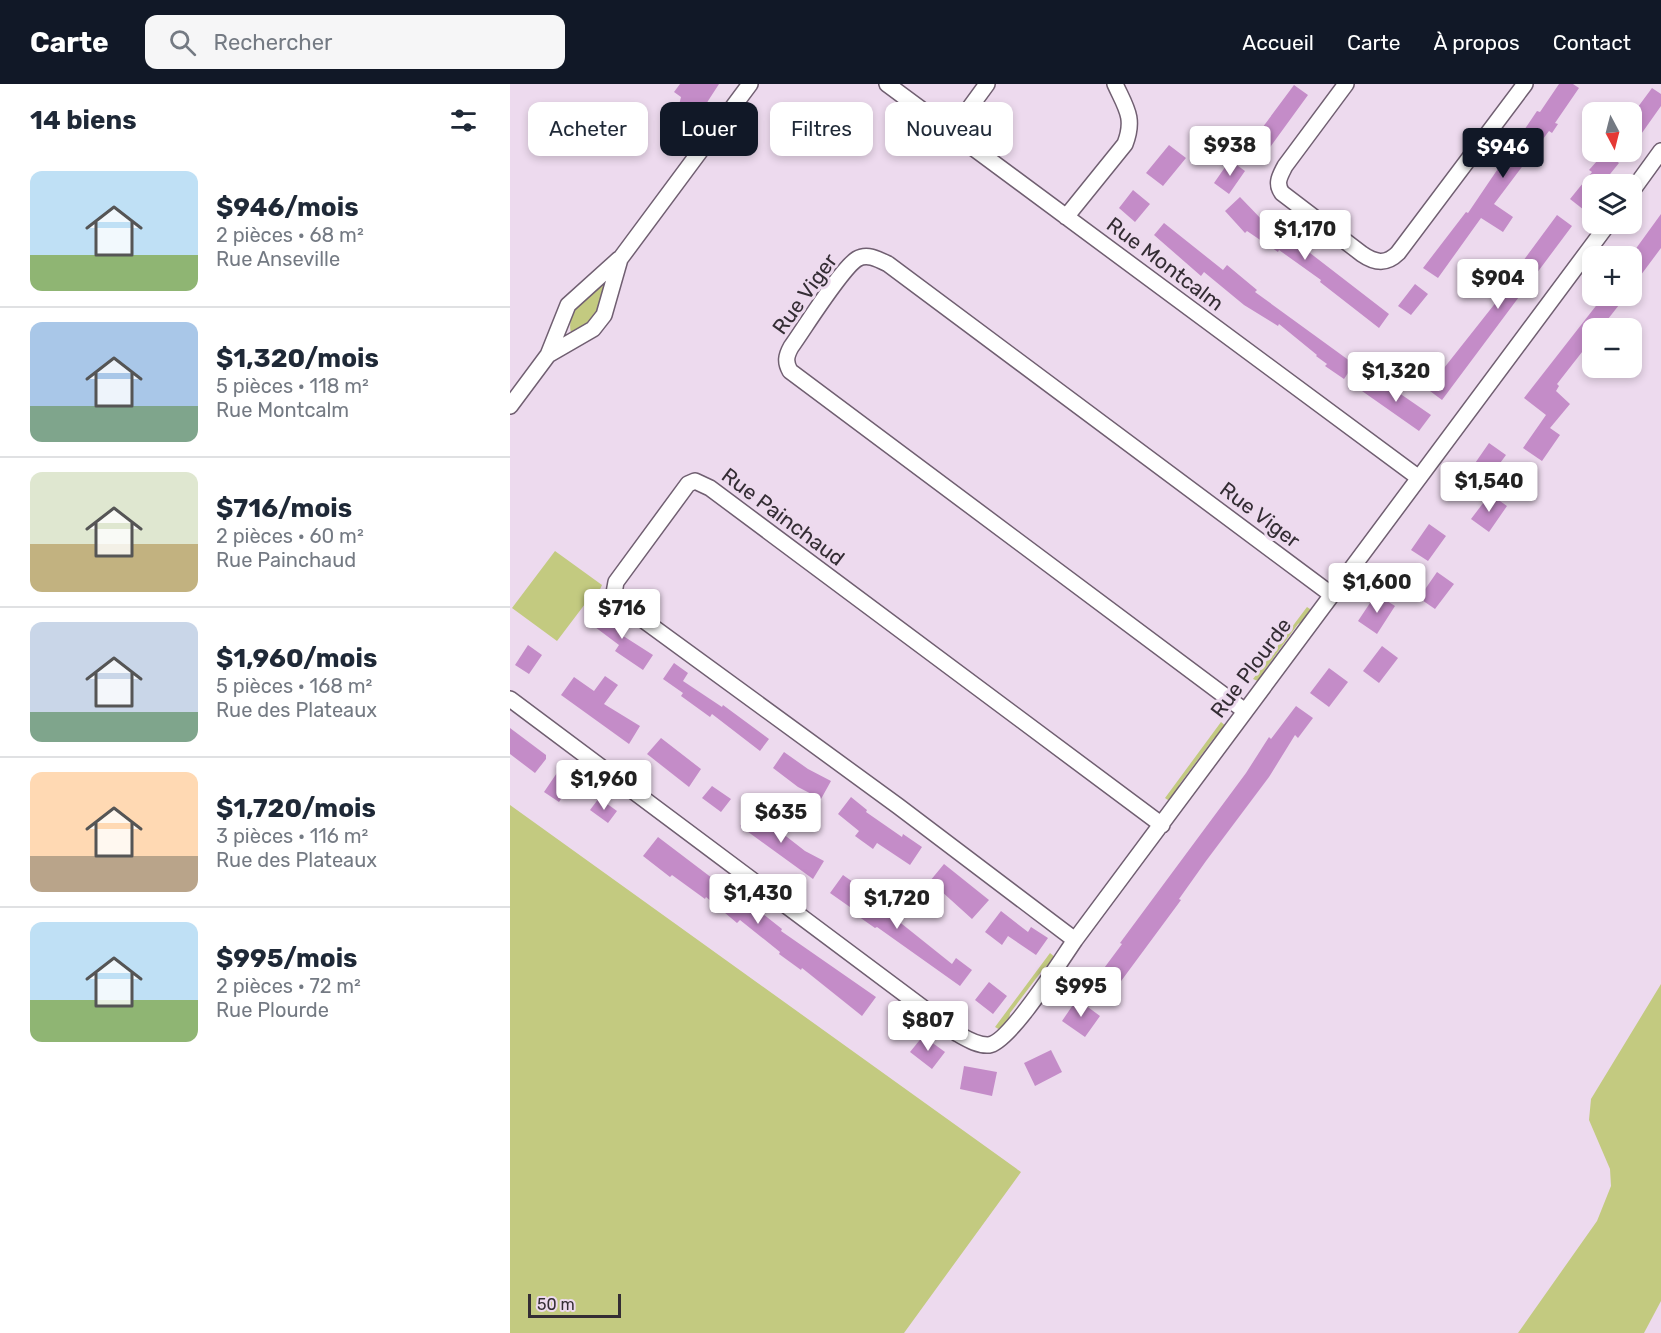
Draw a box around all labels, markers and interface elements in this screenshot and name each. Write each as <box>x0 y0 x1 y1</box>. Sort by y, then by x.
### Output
search box <box>145 15 565 69</box>
text: Carte <box>30 26 109 59</box>
icon: search <box>166 26 199 59</box>
text: Rechercher <box>214 29 332 56</box>
text: Accueil <box>1242 30 1314 55</box>
text: Carte <box>1347 30 1400 55</box>
text: À propos <box>1433 30 1520 55</box>
text: Contact <box>1553 30 1631 55</box>
chip: Acheter <box>528 102 648 156</box>
chip: Louer <box>660 102 758 156</box>
chip: Filtres <box>770 102 873 156</box>
chip: Nouveau <box>885 102 1013 156</box>
north arrow <box>1582 102 1642 162</box>
map controls <box>1582 102 1642 378</box>
icon: filters <box>447 104 480 137</box>
text: 14 biens <box>30 105 137 136</box>
pin: $938 <box>1194 126 1266 177</box>
pin: $946 <box>1467 128 1539 179</box>
text: $938 <box>1204 133 1256 157</box>
text: $946 <box>1477 135 1529 159</box>
button: layers <box>1582 174 1642 234</box>
text: $946/mois <box>216 192 359 223</box>
icon: home <box>78 195 150 267</box>
pin: $1,170 <box>1256 210 1354 261</box>
street label: Rue Montcalm <box>1102 212 1229 316</box>
text: $1,170 <box>1274 217 1336 241</box>
text: 2 pièces · 68 m² <box>216 223 364 247</box>
button: + <box>1582 246 1642 306</box>
text: Rue Anseville <box>216 247 340 271</box>
street label: Rue Viger <box>767 248 842 339</box>
pin: $904 <box>1462 259 1534 310</box>
text: $904 <box>1471 266 1525 290</box>
button: − <box>1582 318 1642 378</box>
text: $1,320/mois <box>216 343 379 374</box>
icon: home <box>78 346 150 418</box>
pin: $1,320 <box>1347 352 1445 403</box>
text: $1,320 <box>1362 359 1430 383</box>
text: 5 pièces · 118 m² <box>216 374 369 398</box>
text: Rue Montcalm <box>216 398 349 422</box>
street label: Rue Painchaud <box>717 462 850 571</box>
pin: $1,540 <box>1440 462 1538 513</box>
text: $1,540 <box>1454 469 1524 493</box>
street label: Rue Viger <box>1215 476 1305 553</box>
text: $716/mois <box>216 493 352 524</box>
icon: home <box>78 496 150 568</box>
text: 2 pièces · 60 m² <box>216 524 364 548</box>
text: Rue Painchaud <box>216 548 356 572</box>
pin: $1,600 <box>1328 563 1426 614</box>
text: $1,600 <box>1343 570 1411 594</box>
pin: $716 <box>586 589 658 640</box>
text: $716 <box>598 596 646 620</box>
street label: Rue Plourde <box>1205 613 1296 723</box>
text: $1,960/mois <box>216 643 377 674</box>
icon: home <box>78 646 150 718</box>
text: 5 pièces · 168 m² <box>216 674 372 698</box>
text: Rue des Plateaux <box>216 698 377 722</box>
pin: $1,960 <box>555 760 653 811</box>
text: $1,960 <box>570 767 638 791</box>
text: $1,720/mois <box>216 793 376 824</box>
pin: $635 <box>745 793 817 844</box>
icon: home <box>78 796 150 868</box>
text: $635 <box>755 800 807 824</box>
text: 3 pièces · 116 m² <box>216 824 368 848</box>
text: Rue des Plateaux <box>216 848 377 872</box>
pin: $1,430 <box>709 874 807 925</box>
pin: $1,720 <box>848 879 946 930</box>
text: $1,430 <box>723 881 793 905</box>
text: $1,720 <box>864 886 930 910</box>
text: $995/mois <box>216 943 357 974</box>
icon: home <box>78 946 150 1018</box>
pin: $995 <box>1045 967 1117 1018</box>
text: 2 pièces · 72 m² <box>216 974 361 998</box>
text: $995 <box>1055 974 1107 998</box>
text: Rue Plourde <box>216 998 329 1022</box>
pin: $807 <box>892 1001 964 1052</box>
text: $807 <box>902 1008 954 1032</box>
scale bar <box>528 1291 621 1318</box>
text: 50 m <box>537 1295 575 1314</box>

